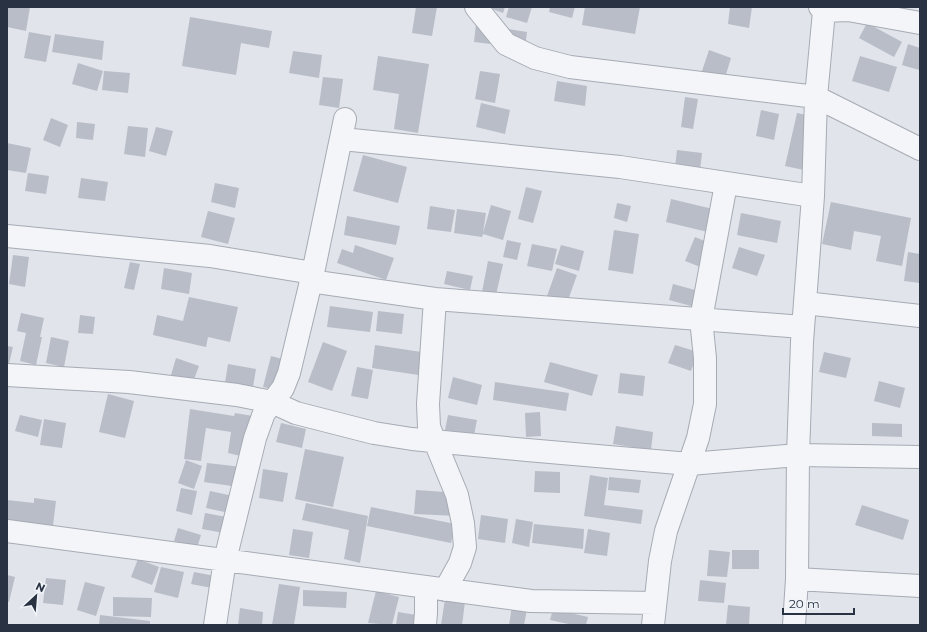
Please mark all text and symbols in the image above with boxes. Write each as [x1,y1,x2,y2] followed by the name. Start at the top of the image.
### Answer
[16,576,56,616] north arrow
[33,579,47,595] text: N
[783,590,854,616] scale bar
[789,596,820,611] text: 20 m

